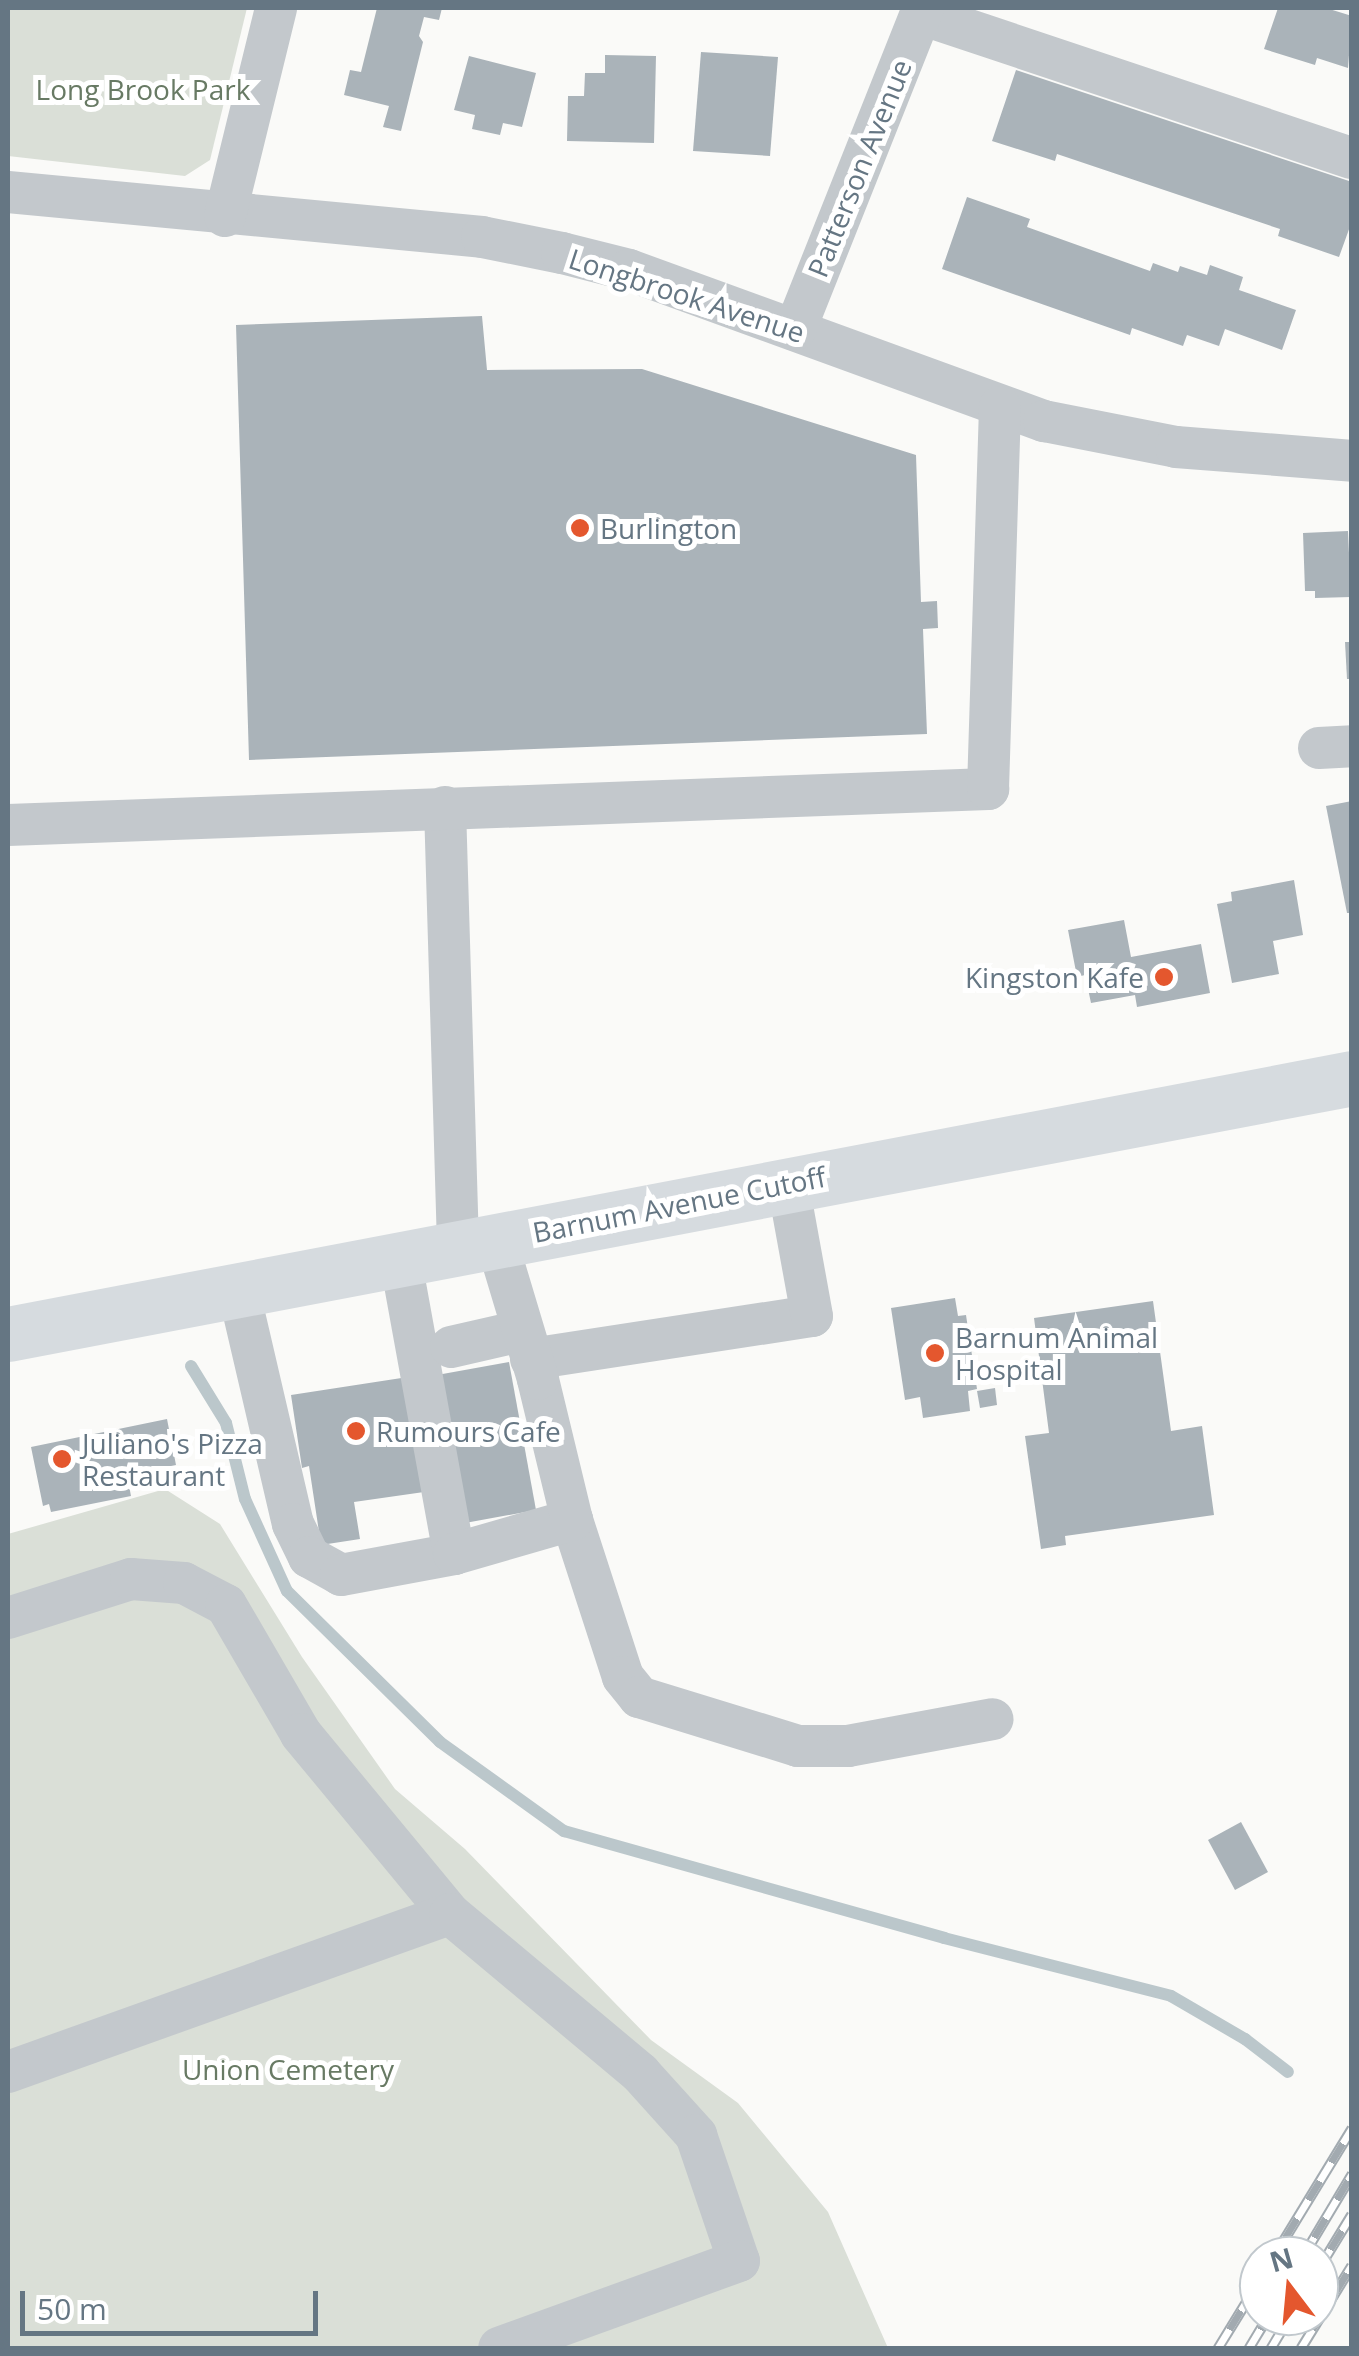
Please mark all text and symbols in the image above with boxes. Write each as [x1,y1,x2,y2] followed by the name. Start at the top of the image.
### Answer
[800,54,918,282] street label: Patterson Avenue
[36,72,250,106] park label: Long Brook Park
[565,241,809,349] street label: Longbrook Avenue
[600,511,737,545] place label: Burlington
[569,517,591,539] marker: Burlington
[965,960,1144,994] place label: Kingston Kafe
[1153,966,1175,988] marker: Kingston Kafe
[530,1159,828,1249] street label: Barnum Avenue Cutoff
[955,1320,1158,1386] place label: Barnum Animal Hospital
[924,1342,946,1364] marker: Barnum Animal Hospital
[376,1414,561,1448] place label: Rumours Cafe
[345,1420,367,1442] marker: Rumours Cafe
[82,1426,263,1492] place label: Juliano's Pizza Restaurant
[51,1448,73,1470] marker: Juliano's Pizza Restaurant
[182,2052,394,2086] park label: Union Cemetery
[1239,2236,1339,2336] north arrow
[1265,2238,1297,2280] text: N
[25,2271,322,2333] scale bar
[37,2288,107,2329] text: 50 m

